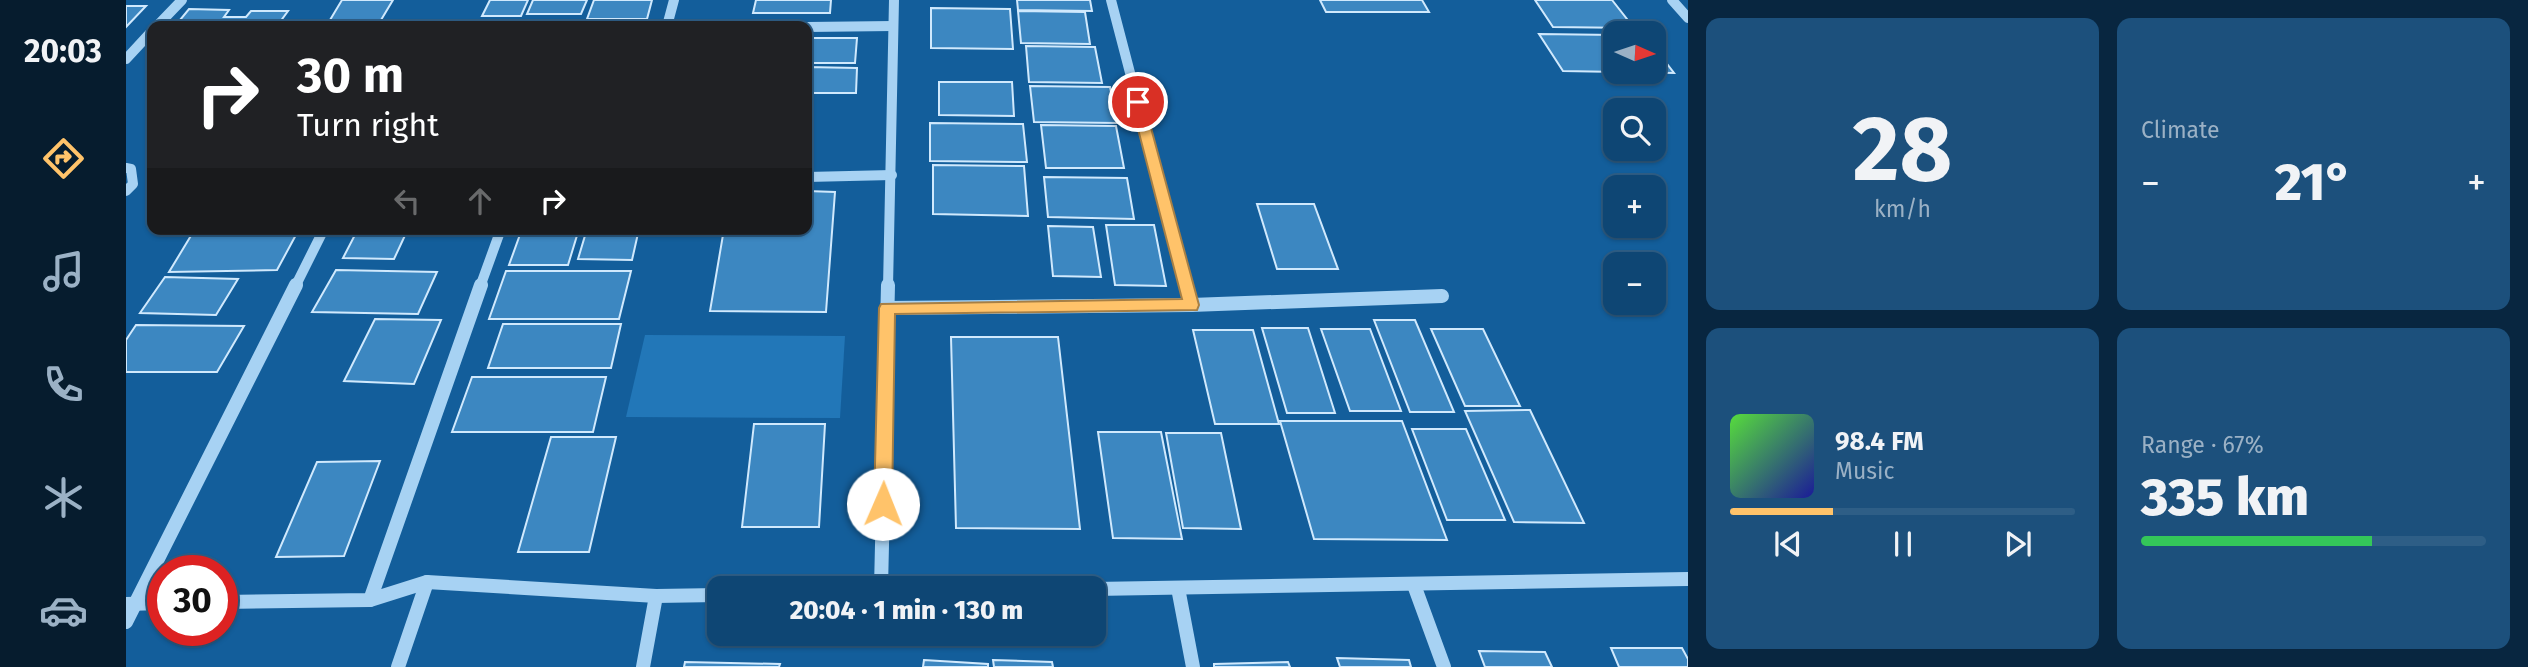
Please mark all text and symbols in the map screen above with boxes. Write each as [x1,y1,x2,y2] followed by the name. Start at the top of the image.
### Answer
[1603,21,1666,84] north arrow
[1603,21,1666,315] map controls
[24,32,102,70] text: 20:03
[297,46,404,105] text: 30 m
[182,49,273,140] icon: right
[1108,72,1168,132] pin
[1119,83,1157,121] icon: arrive
[1853,95,1952,204] text: 28
[1603,98,1666,161] button: search
[297,106,439,144] text: Turn right
[2141,116,2220,144] text: Climate
[39,134,88,183] icon: directions
[2275,151,2352,214] text: 21°
[2141,160,2160,206] text: −
[2467,160,2486,206] text: +
[1603,175,1666,238] button: +
[388,182,426,220] icon: left
[461,182,499,220] icon: ahead
[534,182,572,220] icon: right
[1874,195,1931,223] text: km/h
[39,247,88,296] icon: music
[1603,252,1666,315] button: −
[39,360,88,409] icon: phone
[1835,426,1924,457] text: 98.4 FM
[2141,431,2264,459] text: Range · 67%
[1835,457,1895,485] text: Music
[2141,466,2309,529] text: 335 km
[846,467,920,541] position arrow
[39,473,88,522] icon: climate
[1769,525,1807,563] icon: previous
[1884,525,1922,563] icon: pause
[1999,525,2037,563] icon: next
[147,555,238,646] speed limit sign: 30
[39,586,88,635] icon: car
[790,595,1023,626] text: 20:04 · 1 min · 130 m

